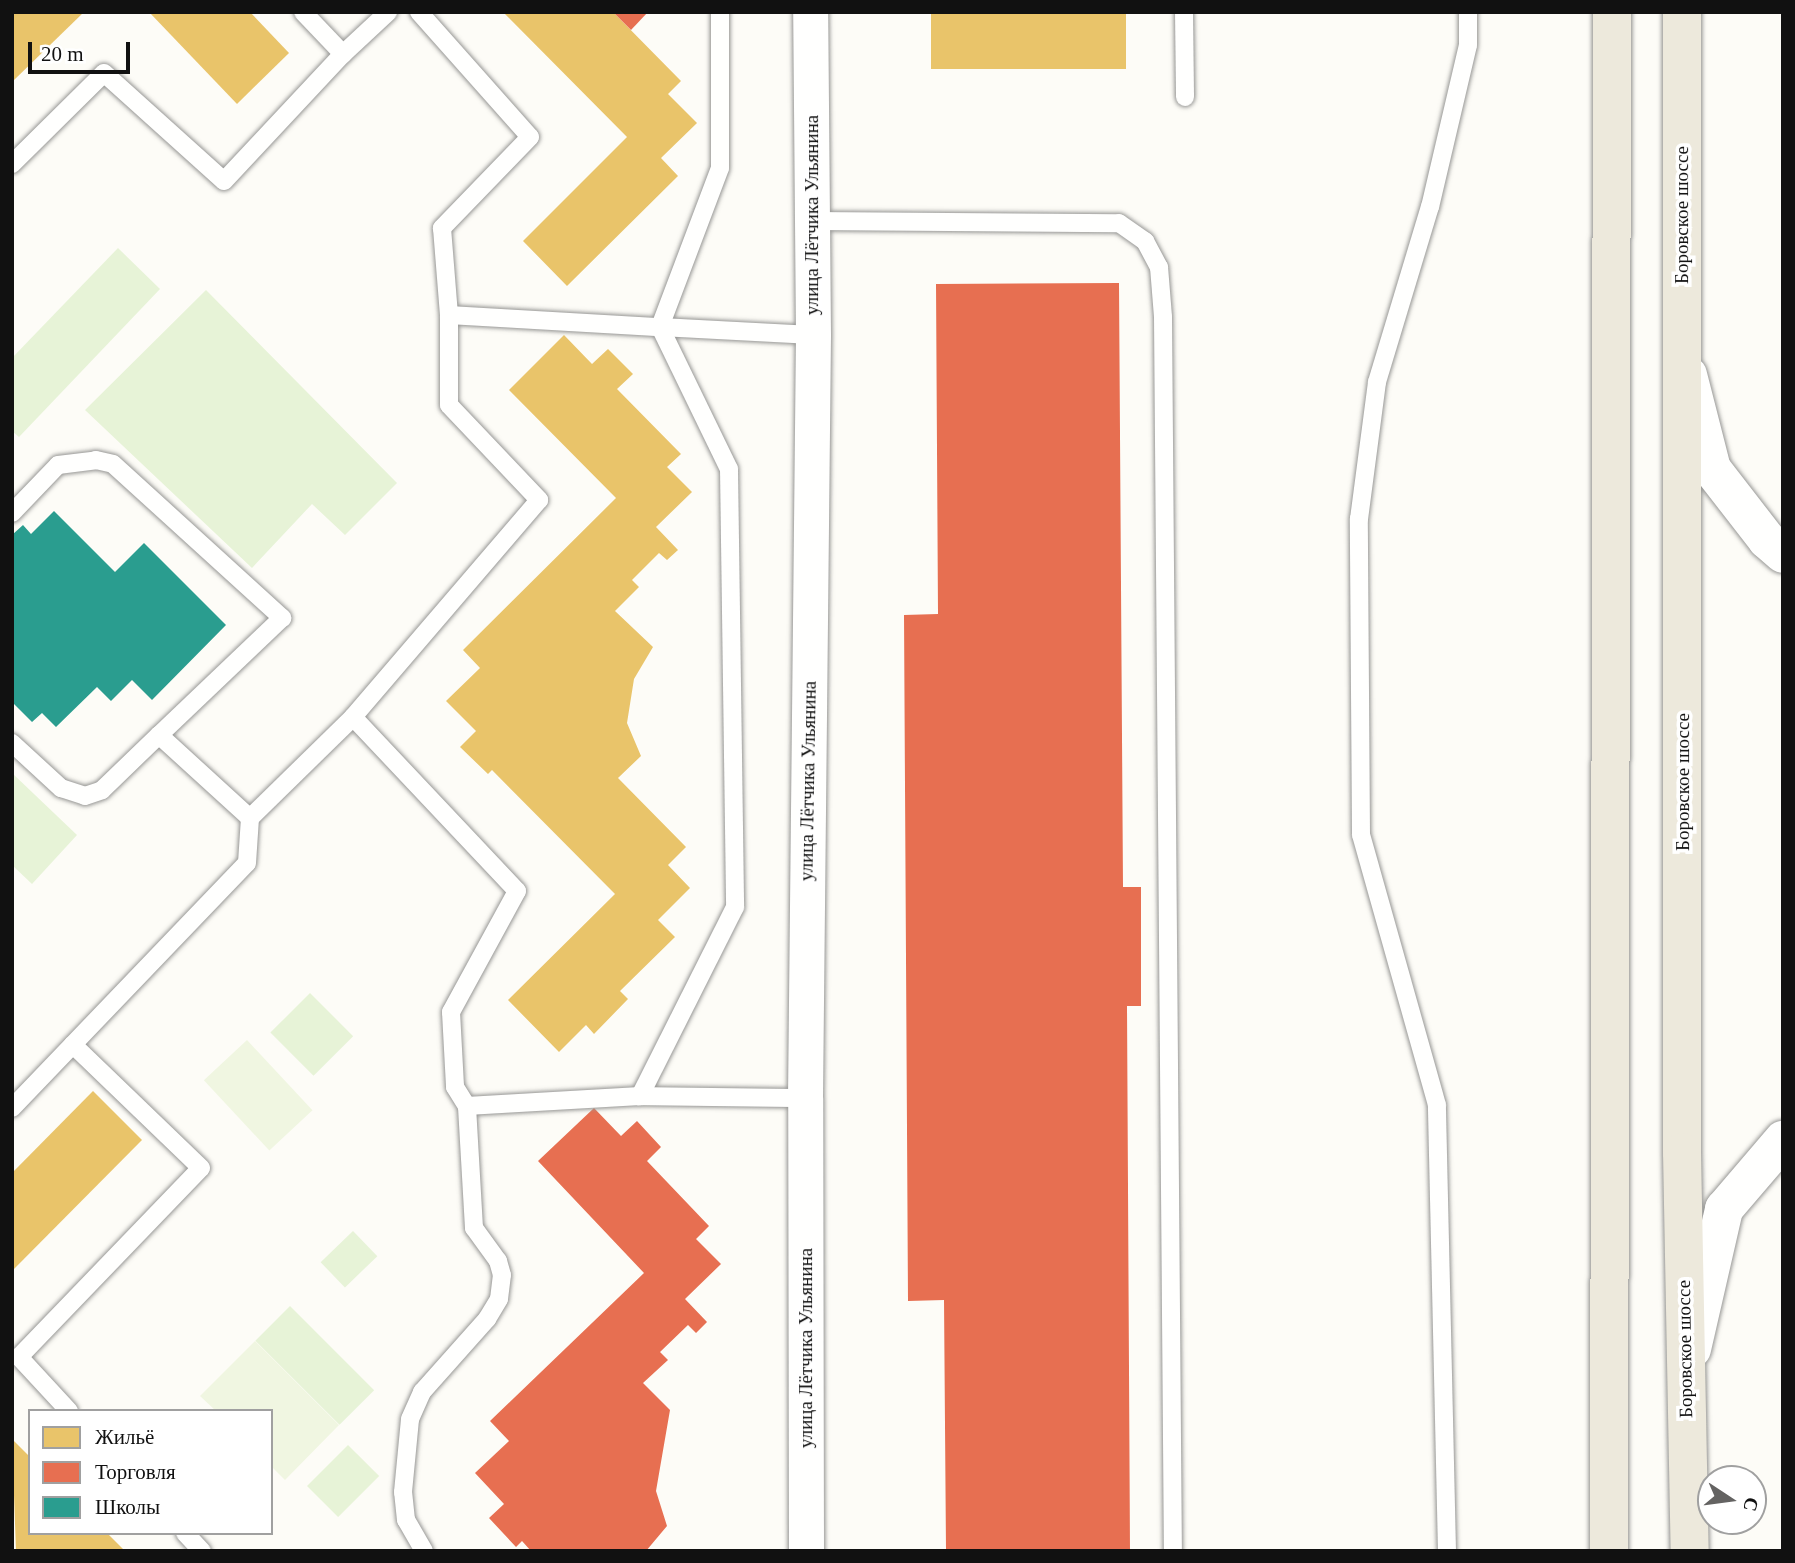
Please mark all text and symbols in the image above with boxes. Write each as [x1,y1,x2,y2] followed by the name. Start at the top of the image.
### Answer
[32,28,133,72] scale bar
[41,42,84,66] text: 20 m
[801,115,823,315] street label: улица Лётчика Ульянина
[1671,146,1693,284] street label: Боровское шоссе
[795,681,821,881] street label: улица Лётчика Ульянина
[1672,713,1694,851] street label: Боровское шоссе
[795,1248,817,1448] street label: улица Лётчика Ульянина
[1672,1280,1698,1418] street label: Боровское шоссе
[28,1409,273,1535] legend
[95,1425,154,1449] text: Жильё
[95,1460,176,1484] text: Торговля
[1697,1465,1767,1535] north arrow
[95,1495,160,1519] text: Школы
[1739,1495,1763,1513] text: С

